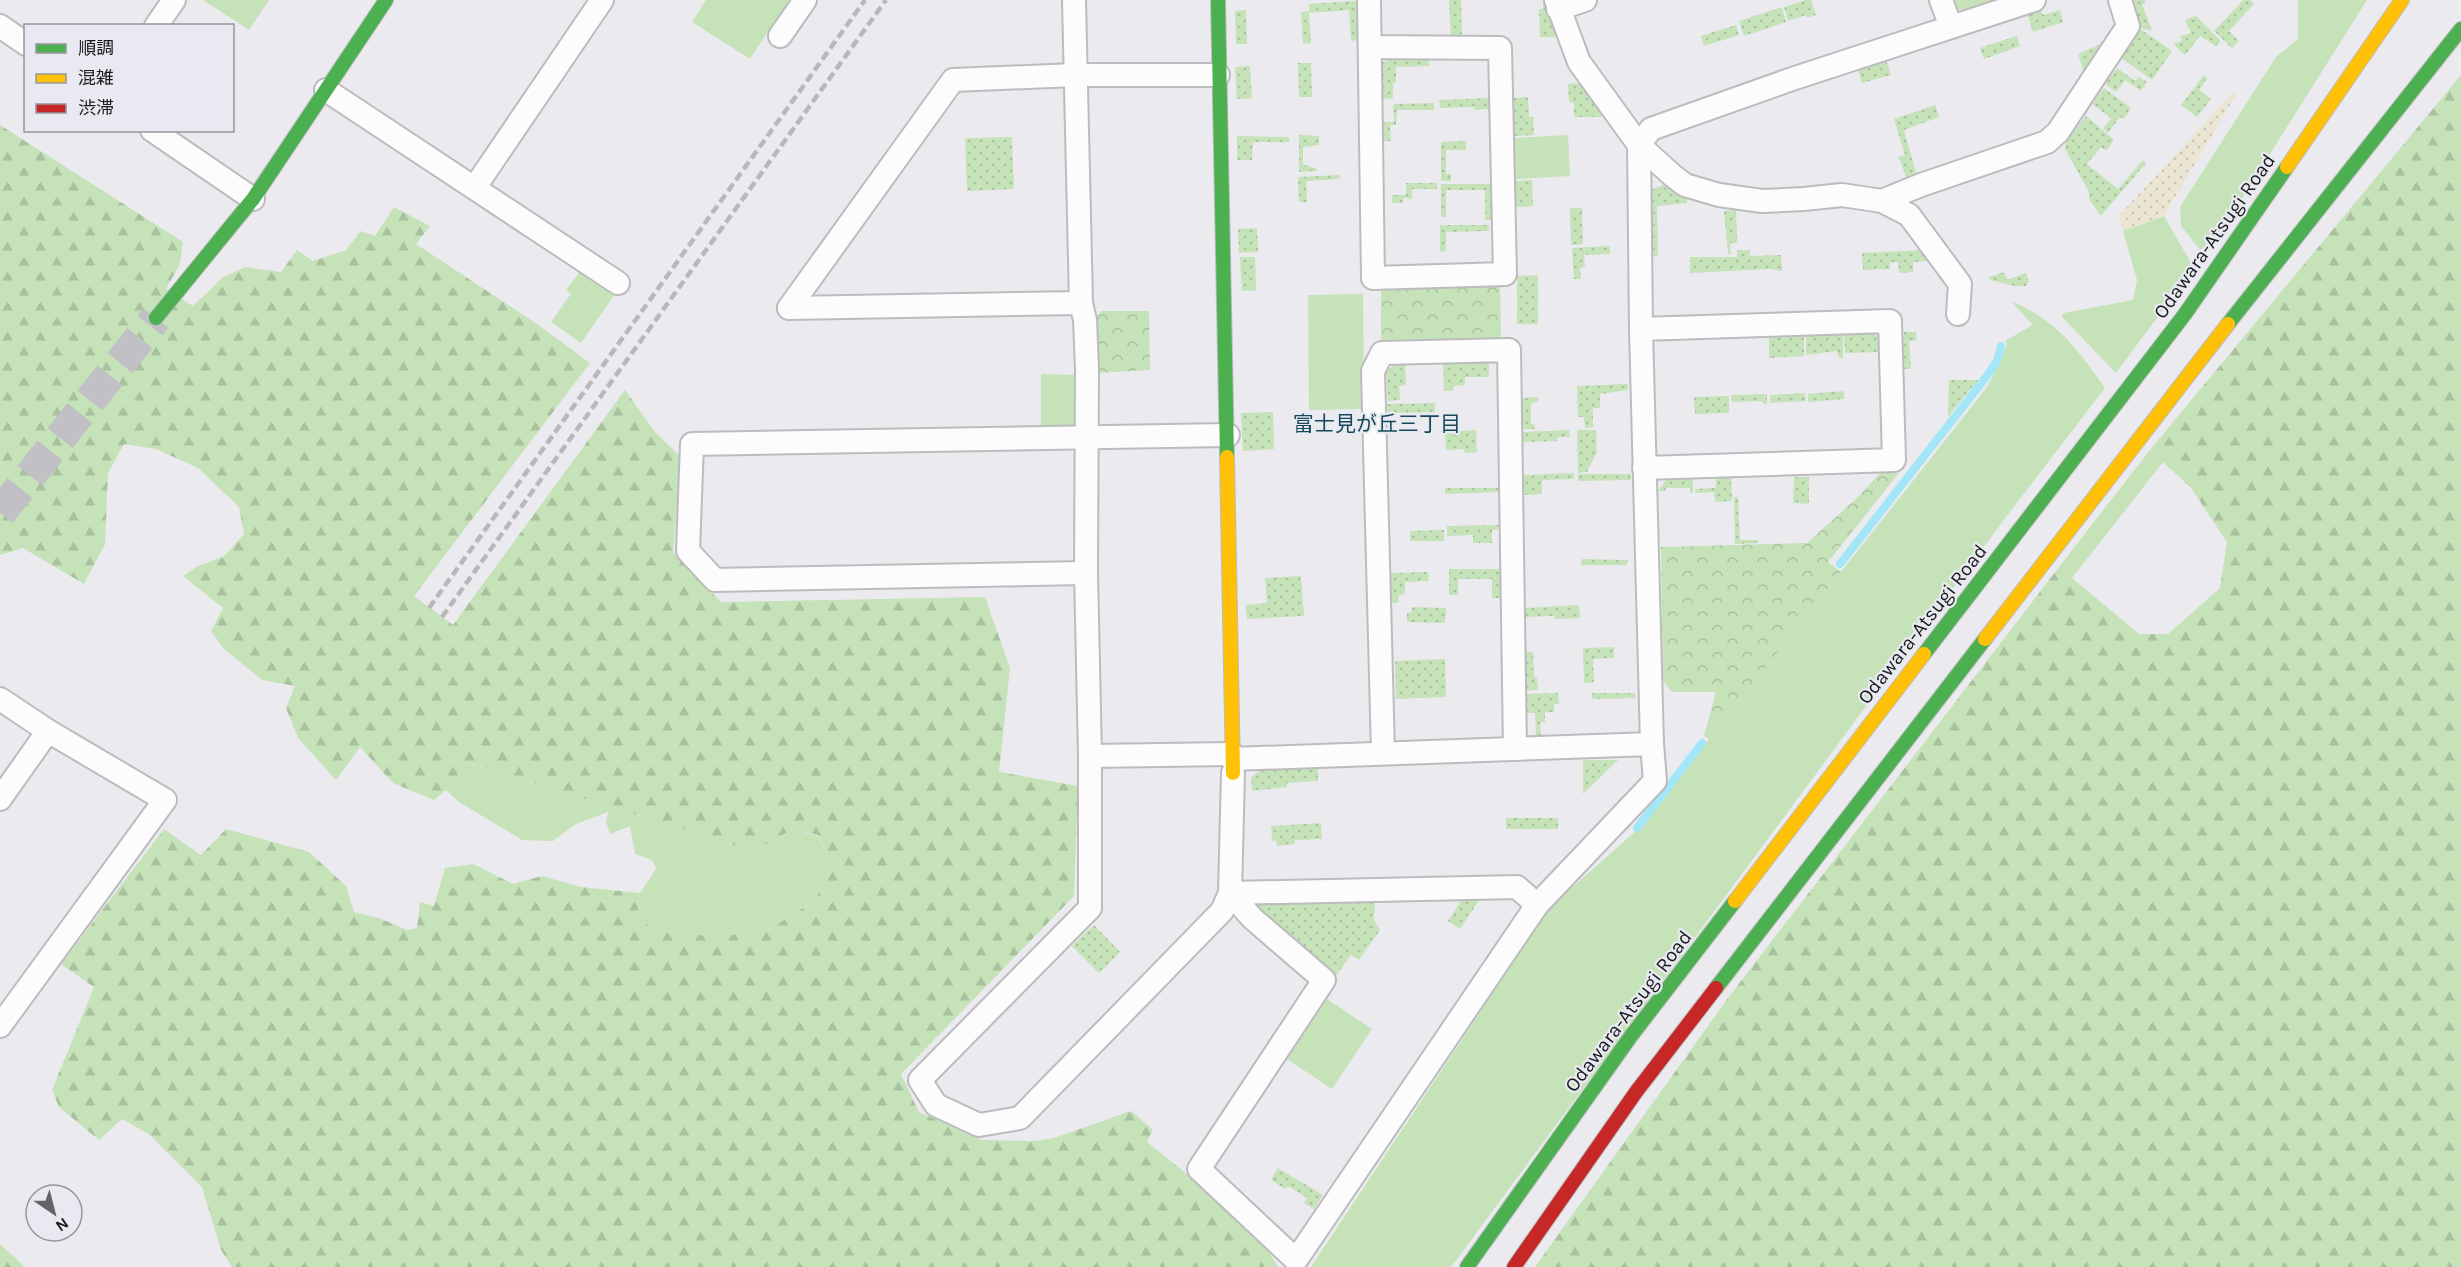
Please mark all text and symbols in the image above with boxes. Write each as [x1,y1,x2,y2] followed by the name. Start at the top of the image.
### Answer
[24,24,234,132] legend
[78,37,114,59] text: 順調
[78,67,114,89] text: 混雑
[78,97,114,119] text: 渋滞
[2149,149,2280,323] street label: Odawara-Atsugi Road
[1293,412,1461,436] district label: 富士見が丘三丁目
[1853,540,1992,709] street label: Odawara-Atsugi Road
[1560,926,1697,1097] street label: Odawara-Atsugi Road
[24,1183,84,1243] north arrow
[52,1214,72,1236] text: N

